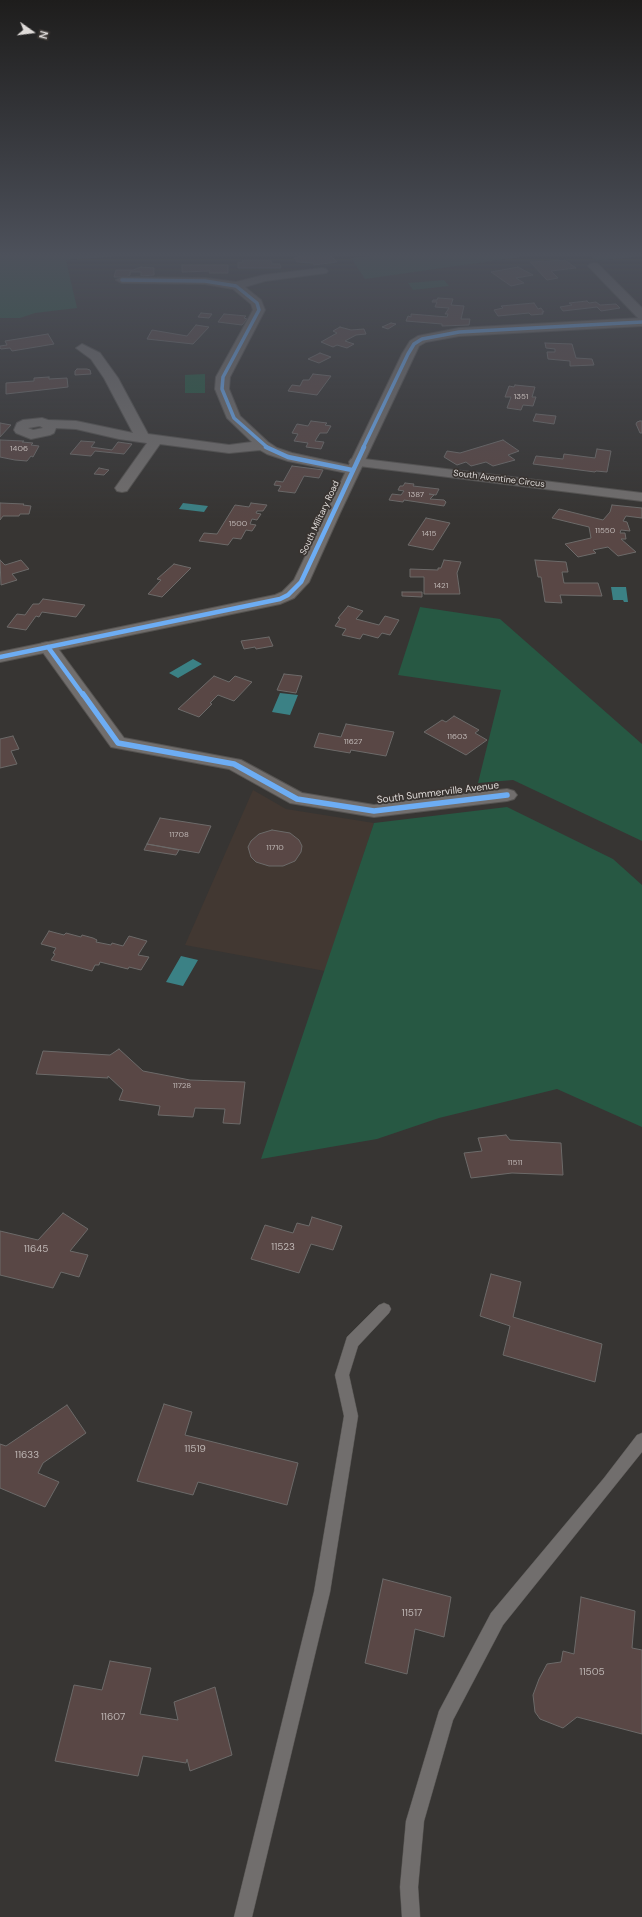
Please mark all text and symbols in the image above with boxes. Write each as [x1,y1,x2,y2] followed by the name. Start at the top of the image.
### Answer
[12,12,52,52] north arrow
[36,29,51,40] text: N
[514,392,528,402] house number: 1351
[10,444,28,454] house number: 1406
[453,468,545,490] street label: South Aventine Circus
[298,479,342,557] street label: South Military Road
[408,490,424,500] house number: 1387
[229,519,247,529] house number: 1500
[595,526,615,536] house number: 11550
[422,529,436,539] house number: 1415
[434,581,448,591] house number: 1421
[447,732,467,742] house number: 11603
[344,737,362,747] house number: 11627
[376,780,500,806] street label: South Summerville Avenue
[169,830,189,840] house number: 11708
[266,843,284,853] house number: 11710
[173,1081,191,1091] house number: 11728
[508,1158,522,1168] house number: 11511
[271,1241,295,1253] house number: 11523
[24,1243,48,1255] house number: 11645
[184,1443,206,1455] house number: 11519
[15,1449,39,1461] house number: 11633
[402,1607,422,1619] house number: 11517
[579,1666,605,1678] house number: 11505
[101,1711,125,1723] house number: 11607

